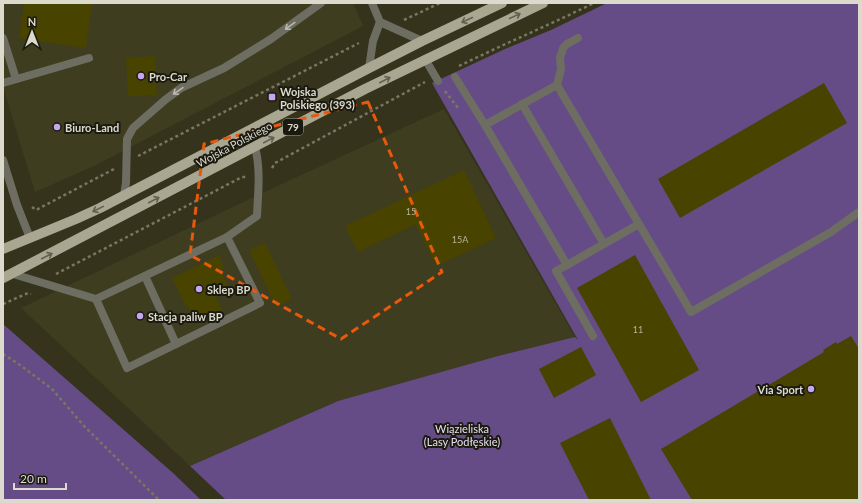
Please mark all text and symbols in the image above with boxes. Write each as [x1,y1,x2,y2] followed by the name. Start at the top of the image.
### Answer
[12,12,52,52] north arrow
[509,12,521,19] one-way arrow
[28,15,36,28] text: N
[461,17,473,24] one-way arrow
[285,22,296,30] one-way arrow
[149,70,188,83] place label: Pro-Car
[136,71,146,81] marker: Pro-Car
[378,75,390,83] one-way arrow
[280,85,355,111] place label: Wojska Polskiego (393)
[172,87,183,95] one-way arrow
[267,92,277,102] marker: Wojska Polskiego (393)
[194,119,274,169] street label: Wojska Polskiego
[283,119,303,135] road number: 79
[65,121,119,134] place label: Biuro-Land
[52,122,62,132] marker: Biuro-Land
[263,135,275,143] one-way arrow
[148,196,160,203] one-way arrow
[92,206,104,213] one-way arrow
[406,206,416,217] house number: 15
[452,234,469,245] house number: 15A
[41,251,53,259] one-way arrow
[207,283,251,296] place label: Sklep BP
[194,284,204,294] marker: Sklep BP
[148,310,223,323] place label: Stacja paliw BP
[135,311,145,321] marker: Stacja paliw BP
[633,324,643,335] house number: 11
[757,383,804,396] place label: Via Sport
[806,384,816,394] marker: Via Sport
[424,422,500,448] park label: Wiązieliska (Lasy Podłęskie)
[14,465,66,491] scale bar
[20,471,47,486] text: 20 m

